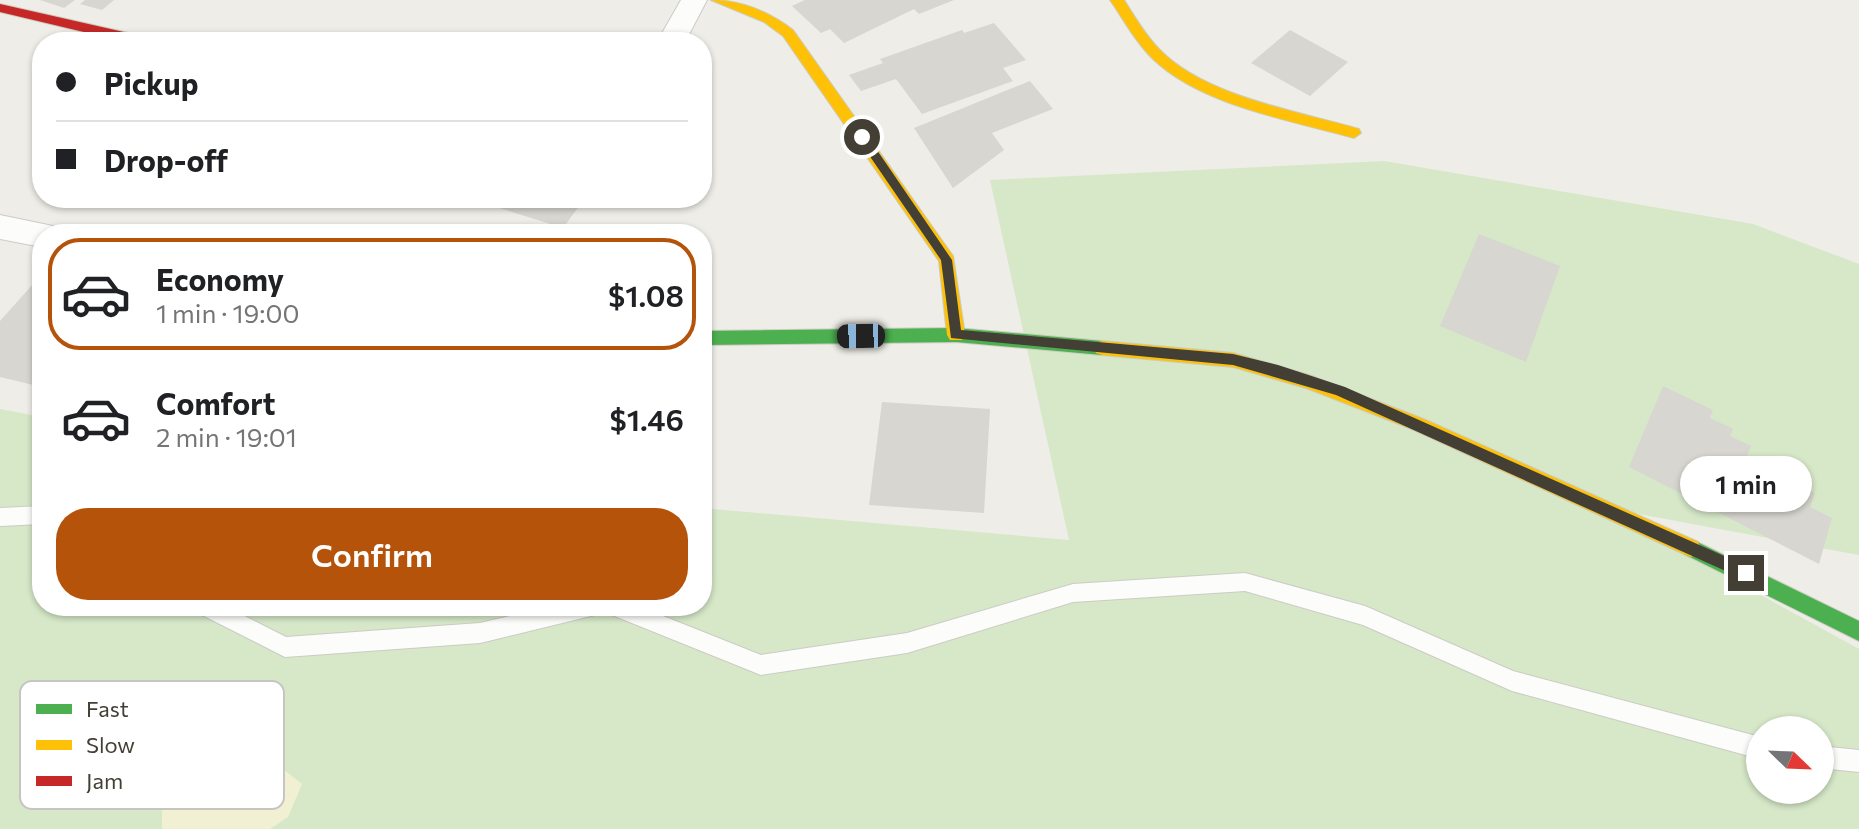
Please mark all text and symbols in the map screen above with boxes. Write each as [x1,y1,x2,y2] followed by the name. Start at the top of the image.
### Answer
[104,64,198,101] text: Pickup
[844,119,880,155] route start
[104,141,228,178] text: Drop-off
[60,258,132,330] icon: car
[156,260,284,297] text: Economy
[608,276,684,313] text: $1.08
[156,297,299,328] text: 1 min · 19:00
[837,324,885,348] car
[60,382,132,454] icon: car
[156,384,275,421] text: Comfort
[610,400,684,437] text: $1.46
[156,421,297,452] text: 2 min · 19:01
[1680,457,1812,513] callout: 1 min
[1715,468,1777,499] text: 1 min
[56,508,688,600] button: Confirm
[1728,555,1764,591] route end
[20,681,284,809] legend
[86,695,129,722] text: Fast
[1746,716,1834,804] north arrow
[1746,716,1834,804] map controls
[86,731,135,758] text: Slow
[86,767,123,794] text: Jam

